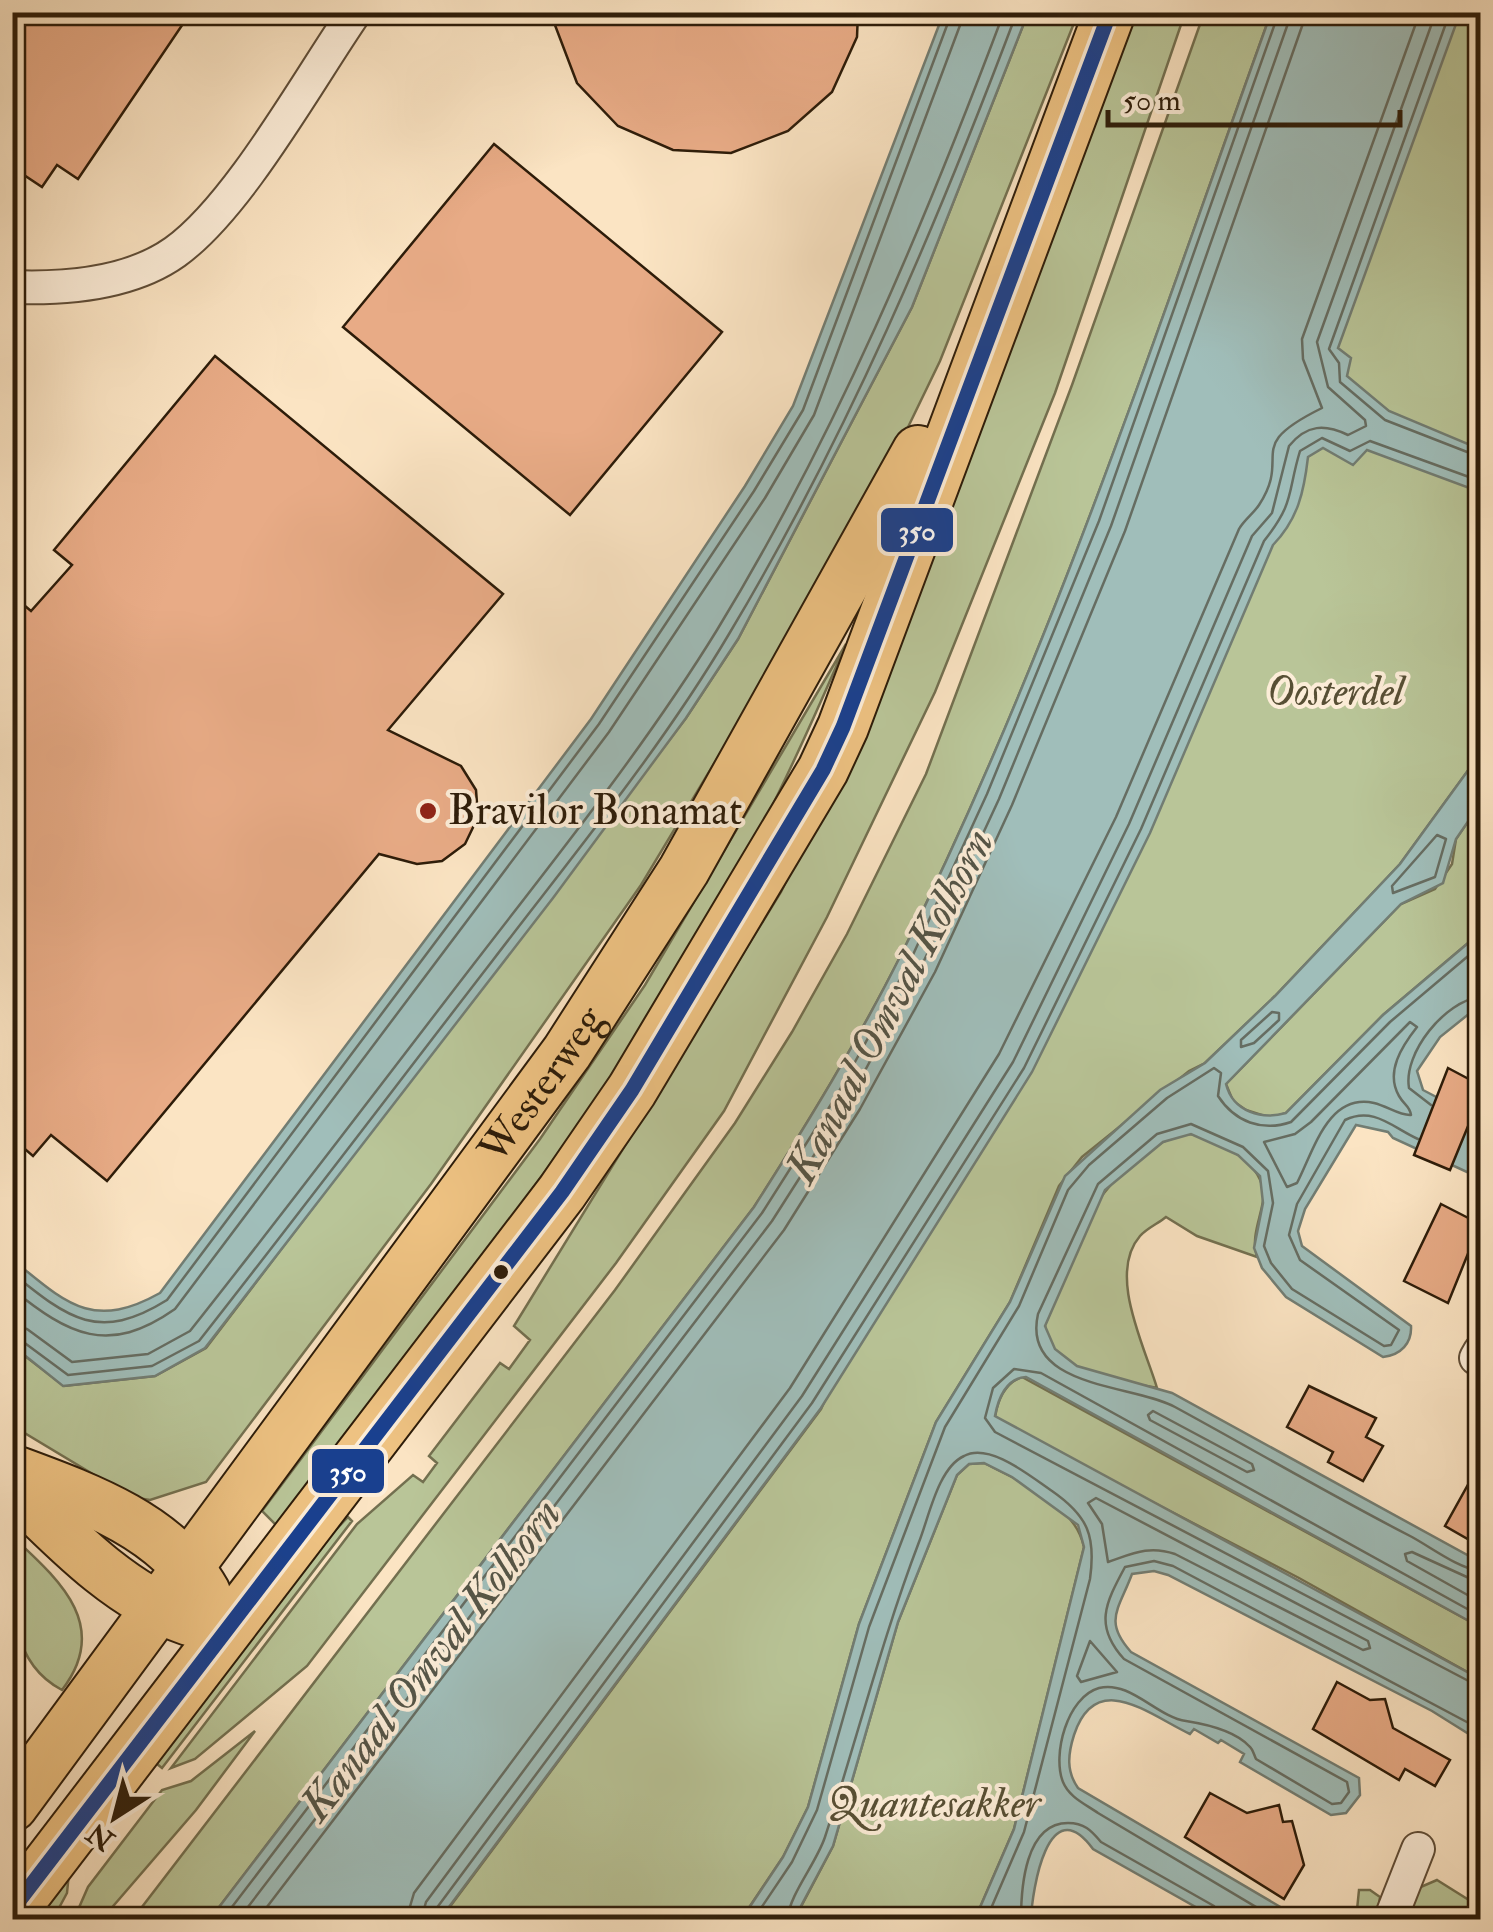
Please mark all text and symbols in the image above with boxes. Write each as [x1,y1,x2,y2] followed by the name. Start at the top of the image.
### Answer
[1108,65,1400,127] scale bar
[1123,82,1181,119] text: 50 m
[879,506,955,554] line badge: 350
[898,514,936,549] text: 350
[1266,666,1407,718] park label: Oosterdel
[448,785,742,837] place label: Bravilor Bonamat
[417,800,439,822] marker: Bravilor Bonamat
[772,819,1007,1194] water label: Kanaal Omval Kolhorn
[467,995,616,1175] street label: Westerweg
[491,1262,511,1282] unlabelled marker
[310,1447,386,1495] line badge: 350
[329,1455,367,1490] text: 350
[287,1488,574,1834] water label: Kanaal Omval Kolhorn
[65,1767,165,1867] north arrow
[828,1778,1043,1831] park label: Quantesakker
[80,1814,122,1858] text: N

